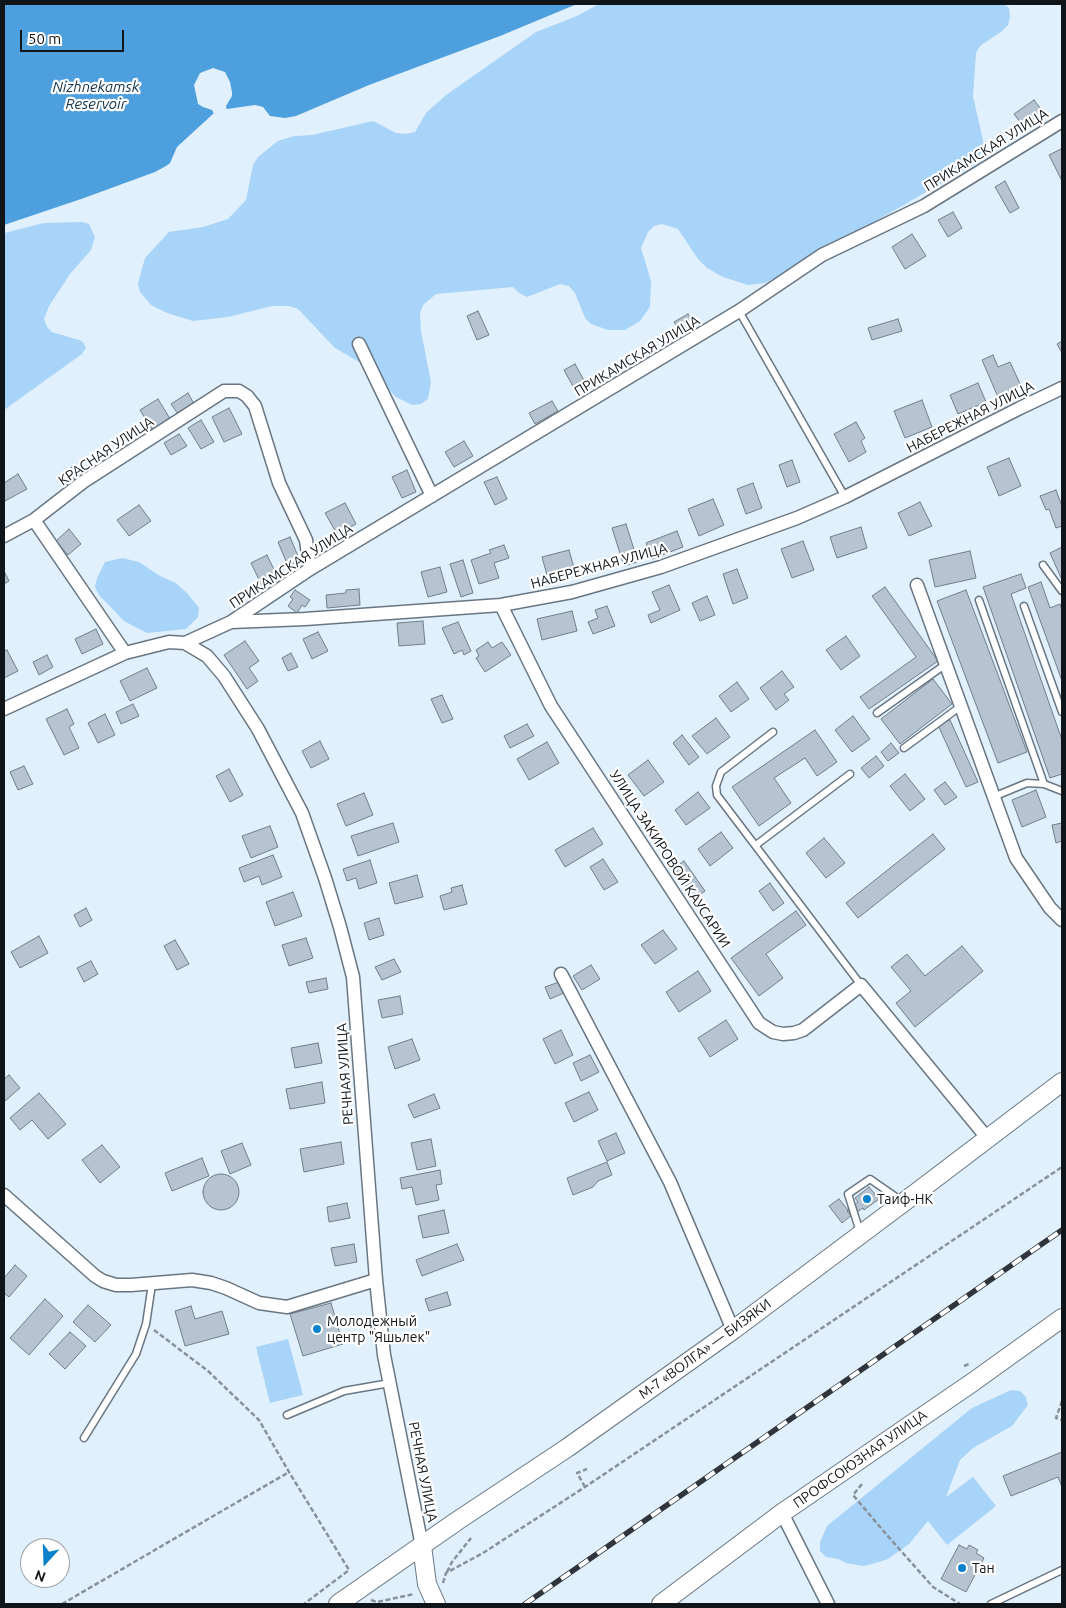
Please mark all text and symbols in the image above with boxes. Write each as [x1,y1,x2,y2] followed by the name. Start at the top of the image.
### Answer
[22,20,126,52] scale bar
[28,30,61,47] text: 50 m
[52,78,140,113] water label: Nizhnekamsk Reservoir
[921,105,1051,195] street label: ПРИКАМСКАЯ УЛИЦА
[571,312,703,400] street label: ПРИКАМСКАЯ УЛИЦА
[903,378,1037,456] street label: НАБЕРЕЖНАЯ УЛИЦА
[55,413,157,489] street label: КРАСНАЯ УЛИЦА
[226,520,356,612] street label: ПРИКАМСКАЯ УЛИЦА
[529,540,669,592] street label: НАБЕРЕЖНАЯ УЛИЦА
[606,767,734,951] street label: УЛИЦА ЗАКИРОВОЙ КАУСАРИИ
[333,1023,357,1125] street label: РЕЧНАЯ УЛИЦА
[877,1191,933,1207] place label: Таиф-НК
[861,1193,873,1205] marker: Таиф-НК
[636,1295,774,1403] street label: М-7 «ВОЛГА» — БИЗЯКИ
[327,1313,430,1345] place label: Молодежный центр "Яшьлек"
[311,1323,323,1335] marker: Молодежный центр "Яшьлек"
[790,1406,930,1512] street label: ПРОФСОЮЗНАЯ УЛИЦА
[405,1420,441,1524] street label: РЕЧНАЯ УЛИЦА
[20,1538,70,1588] north arrow
[972,1560,995,1576] place label: Тан
[956,1562,968,1574] marker: Тан
[33,1567,48,1585] text: N

